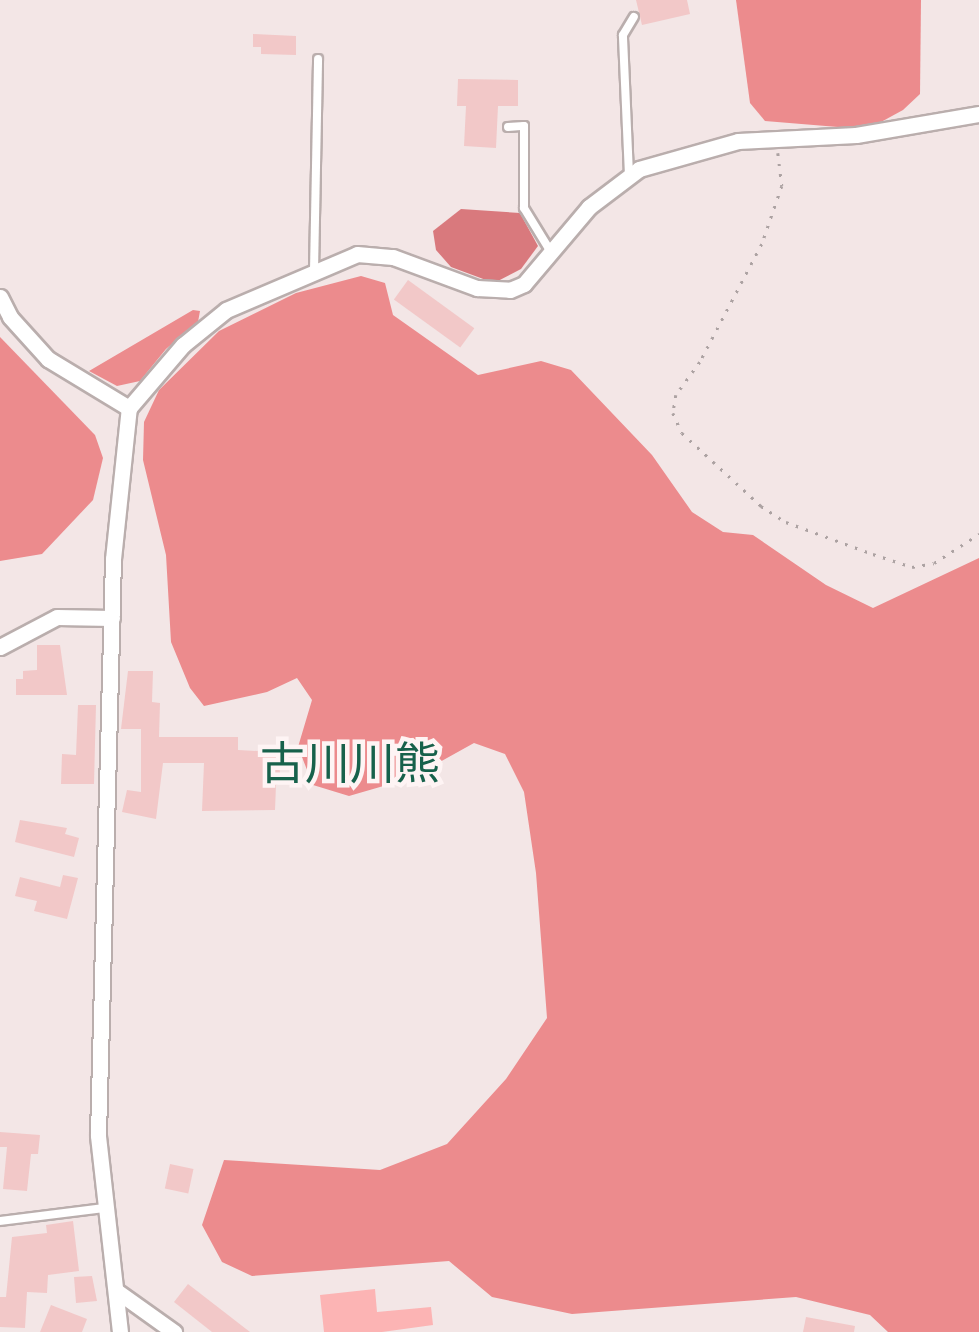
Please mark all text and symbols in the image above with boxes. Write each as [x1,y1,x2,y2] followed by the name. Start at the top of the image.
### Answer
[260,737,440,791] district label: 古川川熊

